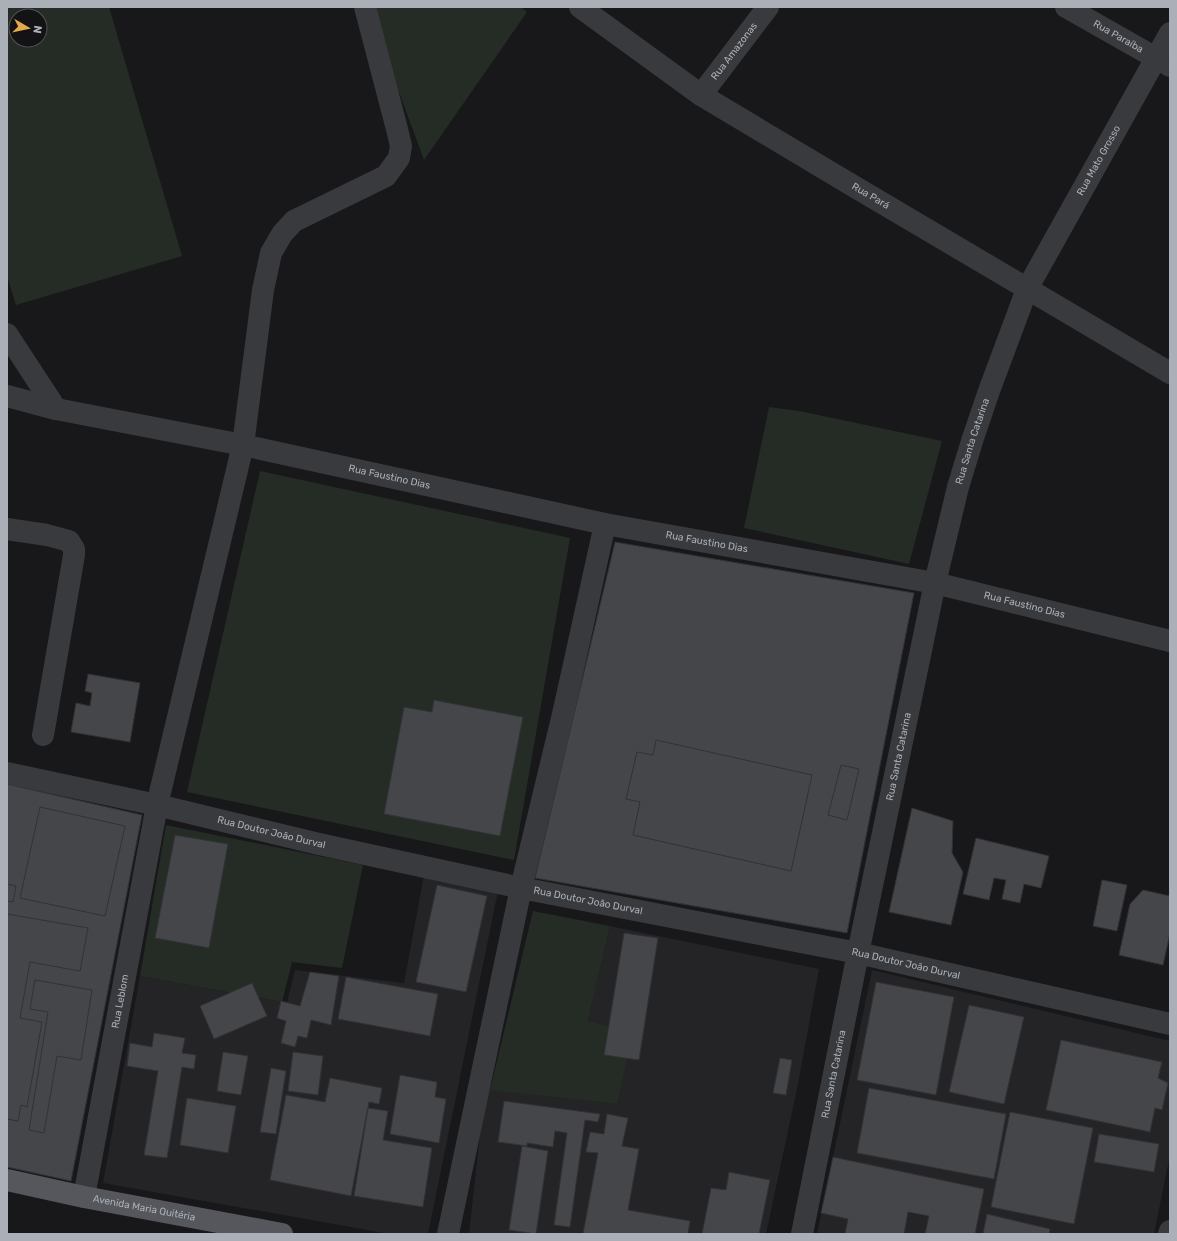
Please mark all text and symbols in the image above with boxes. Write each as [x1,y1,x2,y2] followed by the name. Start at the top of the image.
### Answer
[8,8,48,48] north arrow
[1091,18,1145,56] street label: Rua Paraíba
[709,20,760,82] street label: Rua Amazonas
[30,25,44,34] text: N
[1074,123,1123,198] street label: Rua Mato Grosso
[849,180,891,212] street label: Rua Pará
[953,397,992,486] street label: Rua Santa Catarina
[347,462,431,492] street label: Rua Faustino Dias
[665,529,749,555] street label: Rua Faustino Dias
[983,589,1066,621] street label: Rua Faustino Dias
[884,712,914,802] street label: Rua Santa Catarina
[216,814,327,851] street label: Rua Doutor João Durval
[532,885,644,917] street label: Rua Doutor João Durval
[851,946,961,982] street label: Rua Doutor João Durval
[110,973,131,1029] street label: Rua Leblom
[819,1029,849,1119] street label: Rua Santa Catarina
[92,1193,196,1224] street label: Avenida Maria Quitéria

